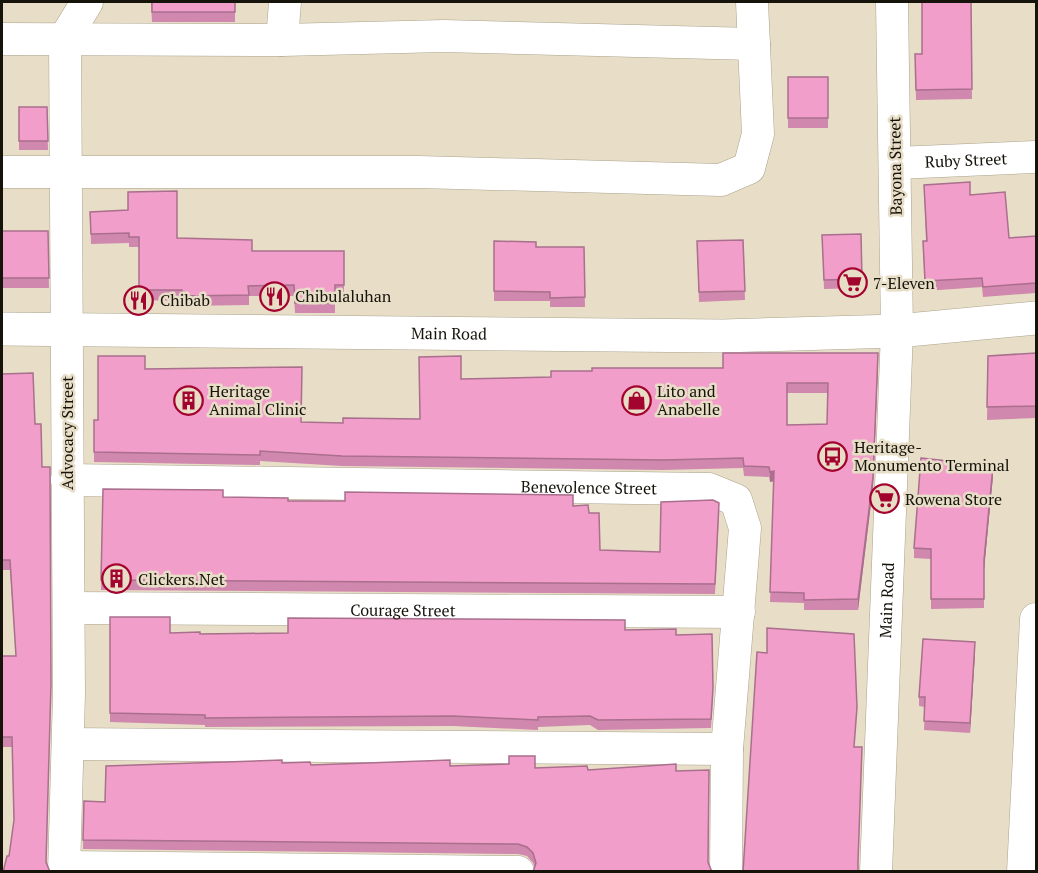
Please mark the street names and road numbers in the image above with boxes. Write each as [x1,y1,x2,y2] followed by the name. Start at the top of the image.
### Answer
[883,116,907,216] street label: Bayona Street
[924,147,1008,173] street label: Ruby Street
[411,322,487,345] street label: Main Road
[56,376,78,490] street label: Advocacy Street
[521,475,657,499] street label: Benevolence Street
[874,562,899,639] street label: Main Road
[350,599,456,621] street label: Courage Street

